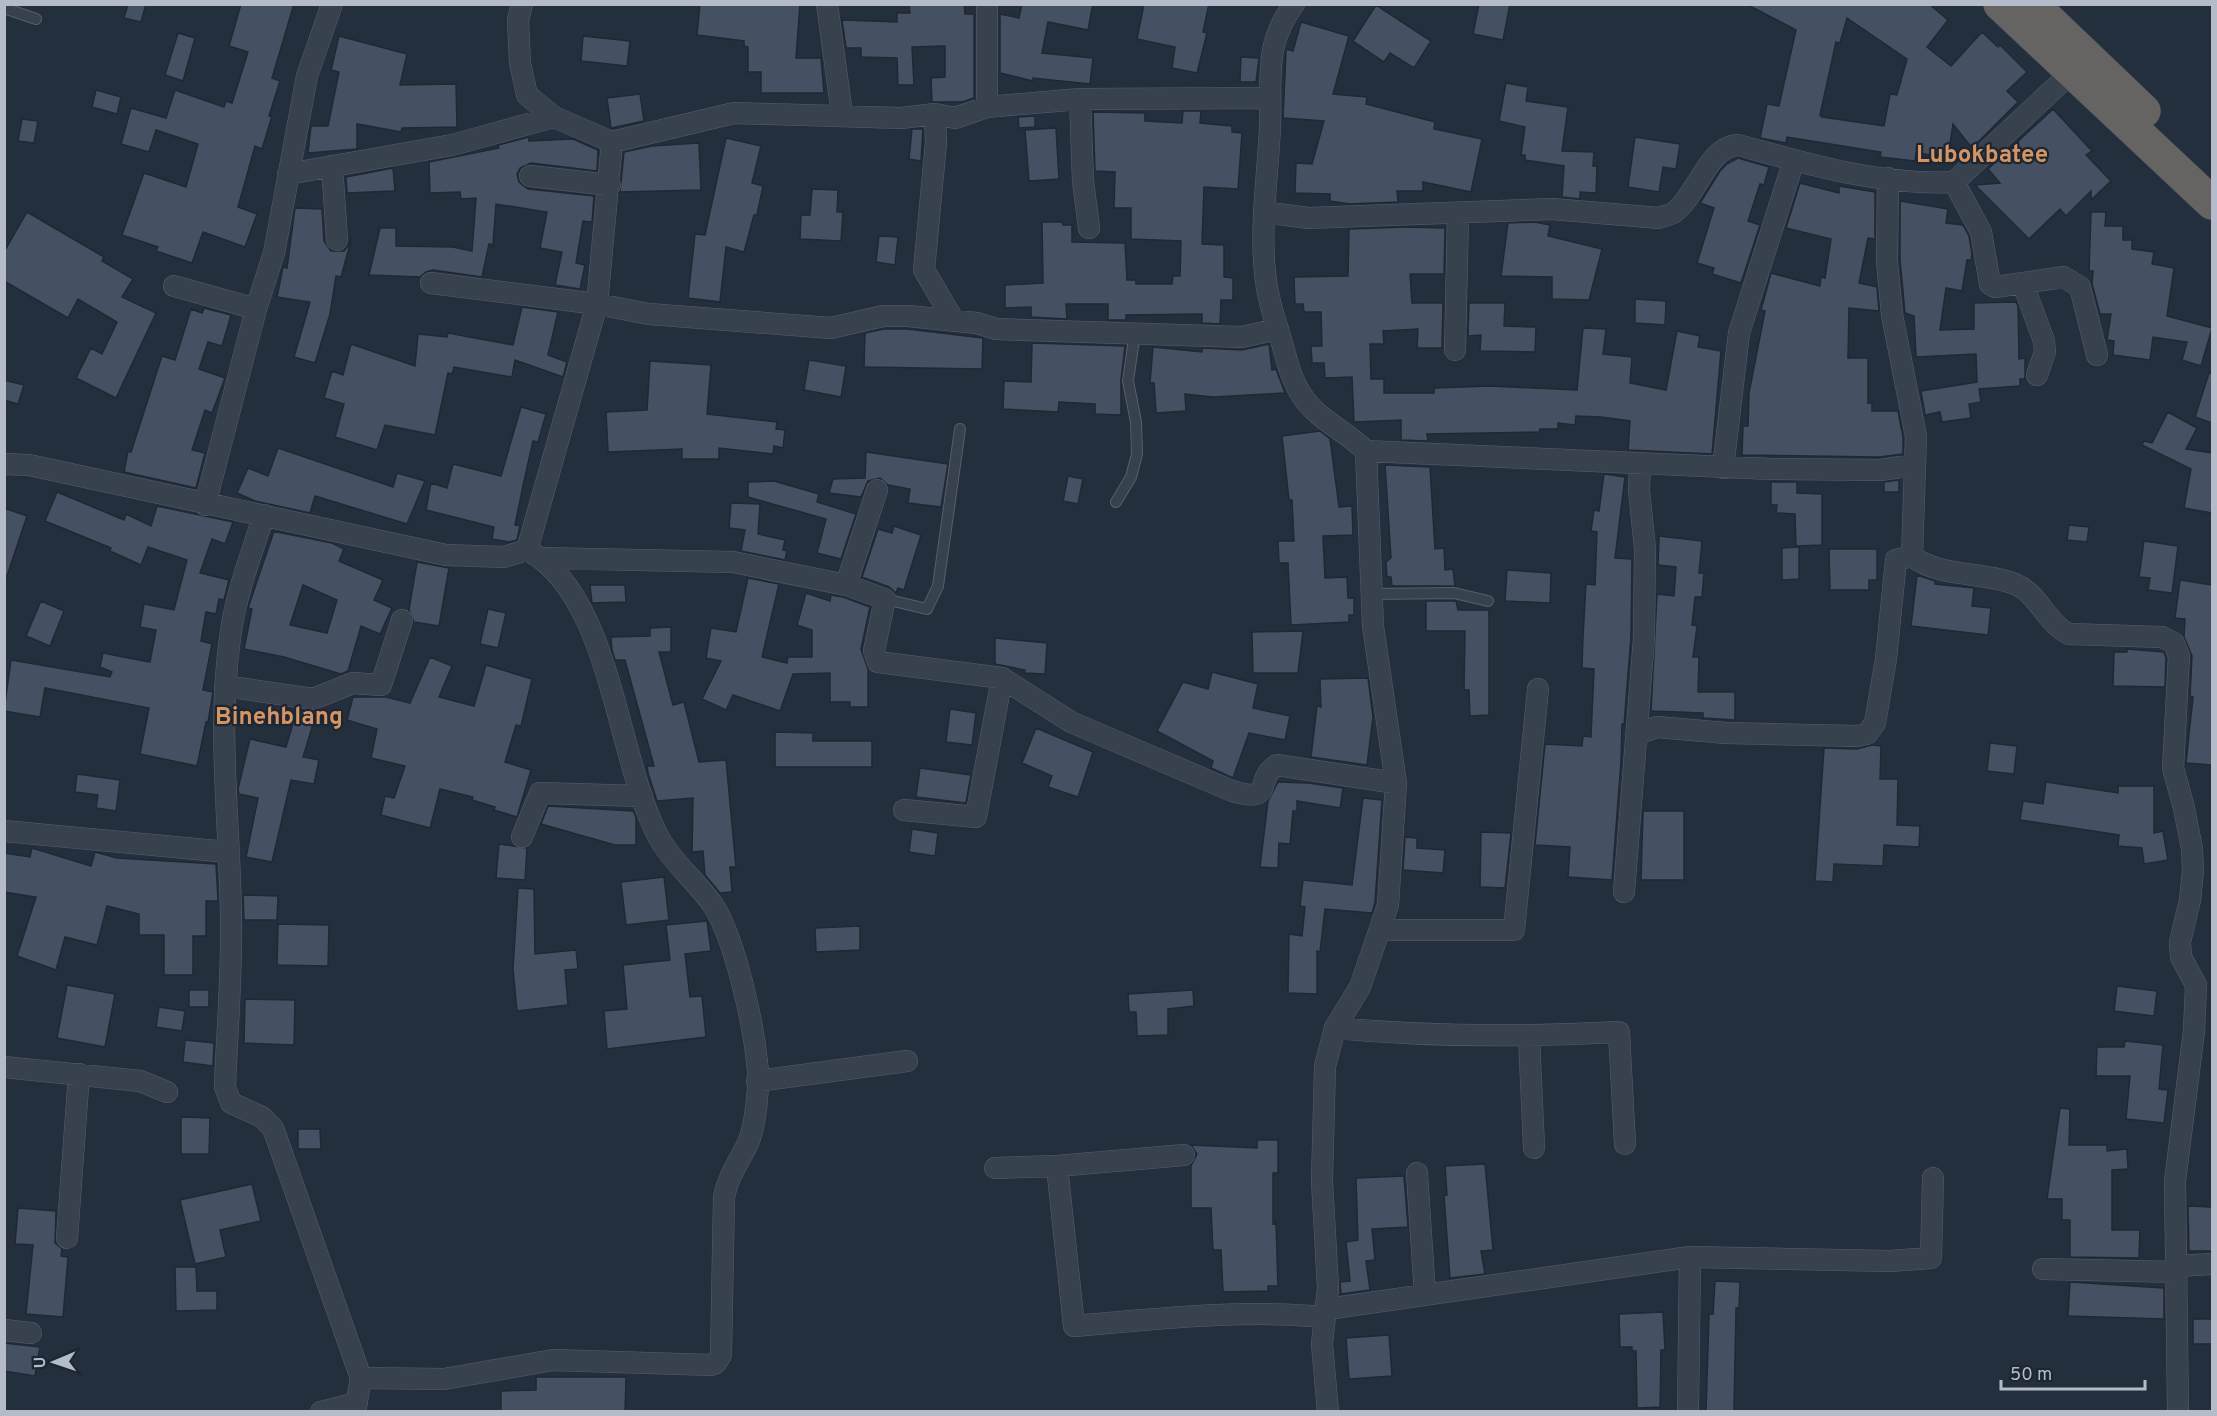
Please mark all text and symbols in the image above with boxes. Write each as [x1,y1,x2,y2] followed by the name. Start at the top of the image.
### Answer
[1916,141,2048,171] district label: Lubokbatee
[215,703,343,733] district label: Binehblang
[24,1332,84,1392] north arrow
[2001,1353,2145,1391] scale bar
[31,1356,51,1369] text: U
[2010,1364,2052,1387] text: 50 m

